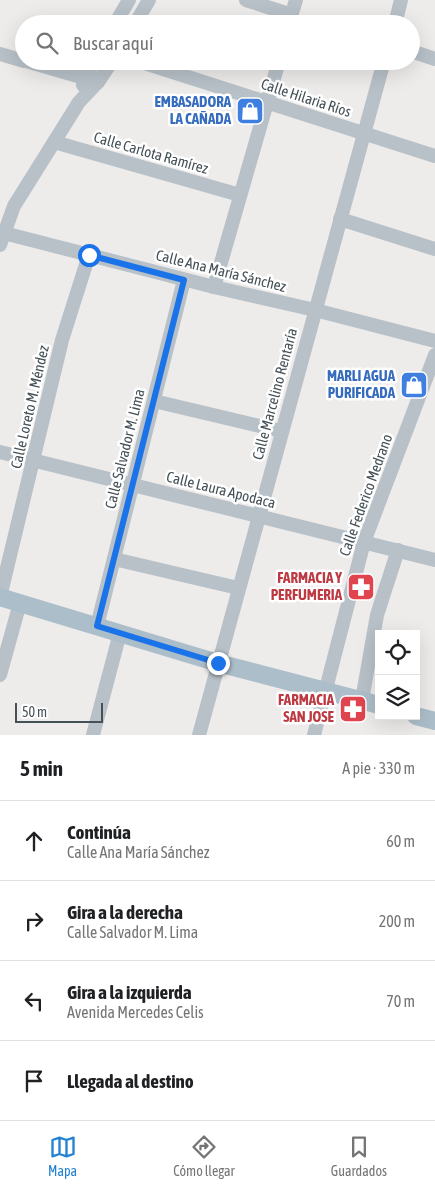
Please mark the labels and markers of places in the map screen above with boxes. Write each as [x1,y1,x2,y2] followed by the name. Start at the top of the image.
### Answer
[154,93,232,127] place label: EMBASADORA LA CAÑADA
[235,96,265,126] shop icon: EMBASADORA LA CAÑADA
[327,367,396,401] place label: MARLI AGUA PURIFICADA
[399,370,429,400] shop icon: MARLI AGUA PURIFICADA
[271,569,343,603] place label: FARMACIA Y PERFUMERIA
[346,572,376,602] pharmacy icon: FARMACIA Y PERFUMERIA
[278,691,335,725] place label: FARMACIA SAN JOSE
[338,694,368,724] pharmacy icon: FARMACIA SAN JOSE

